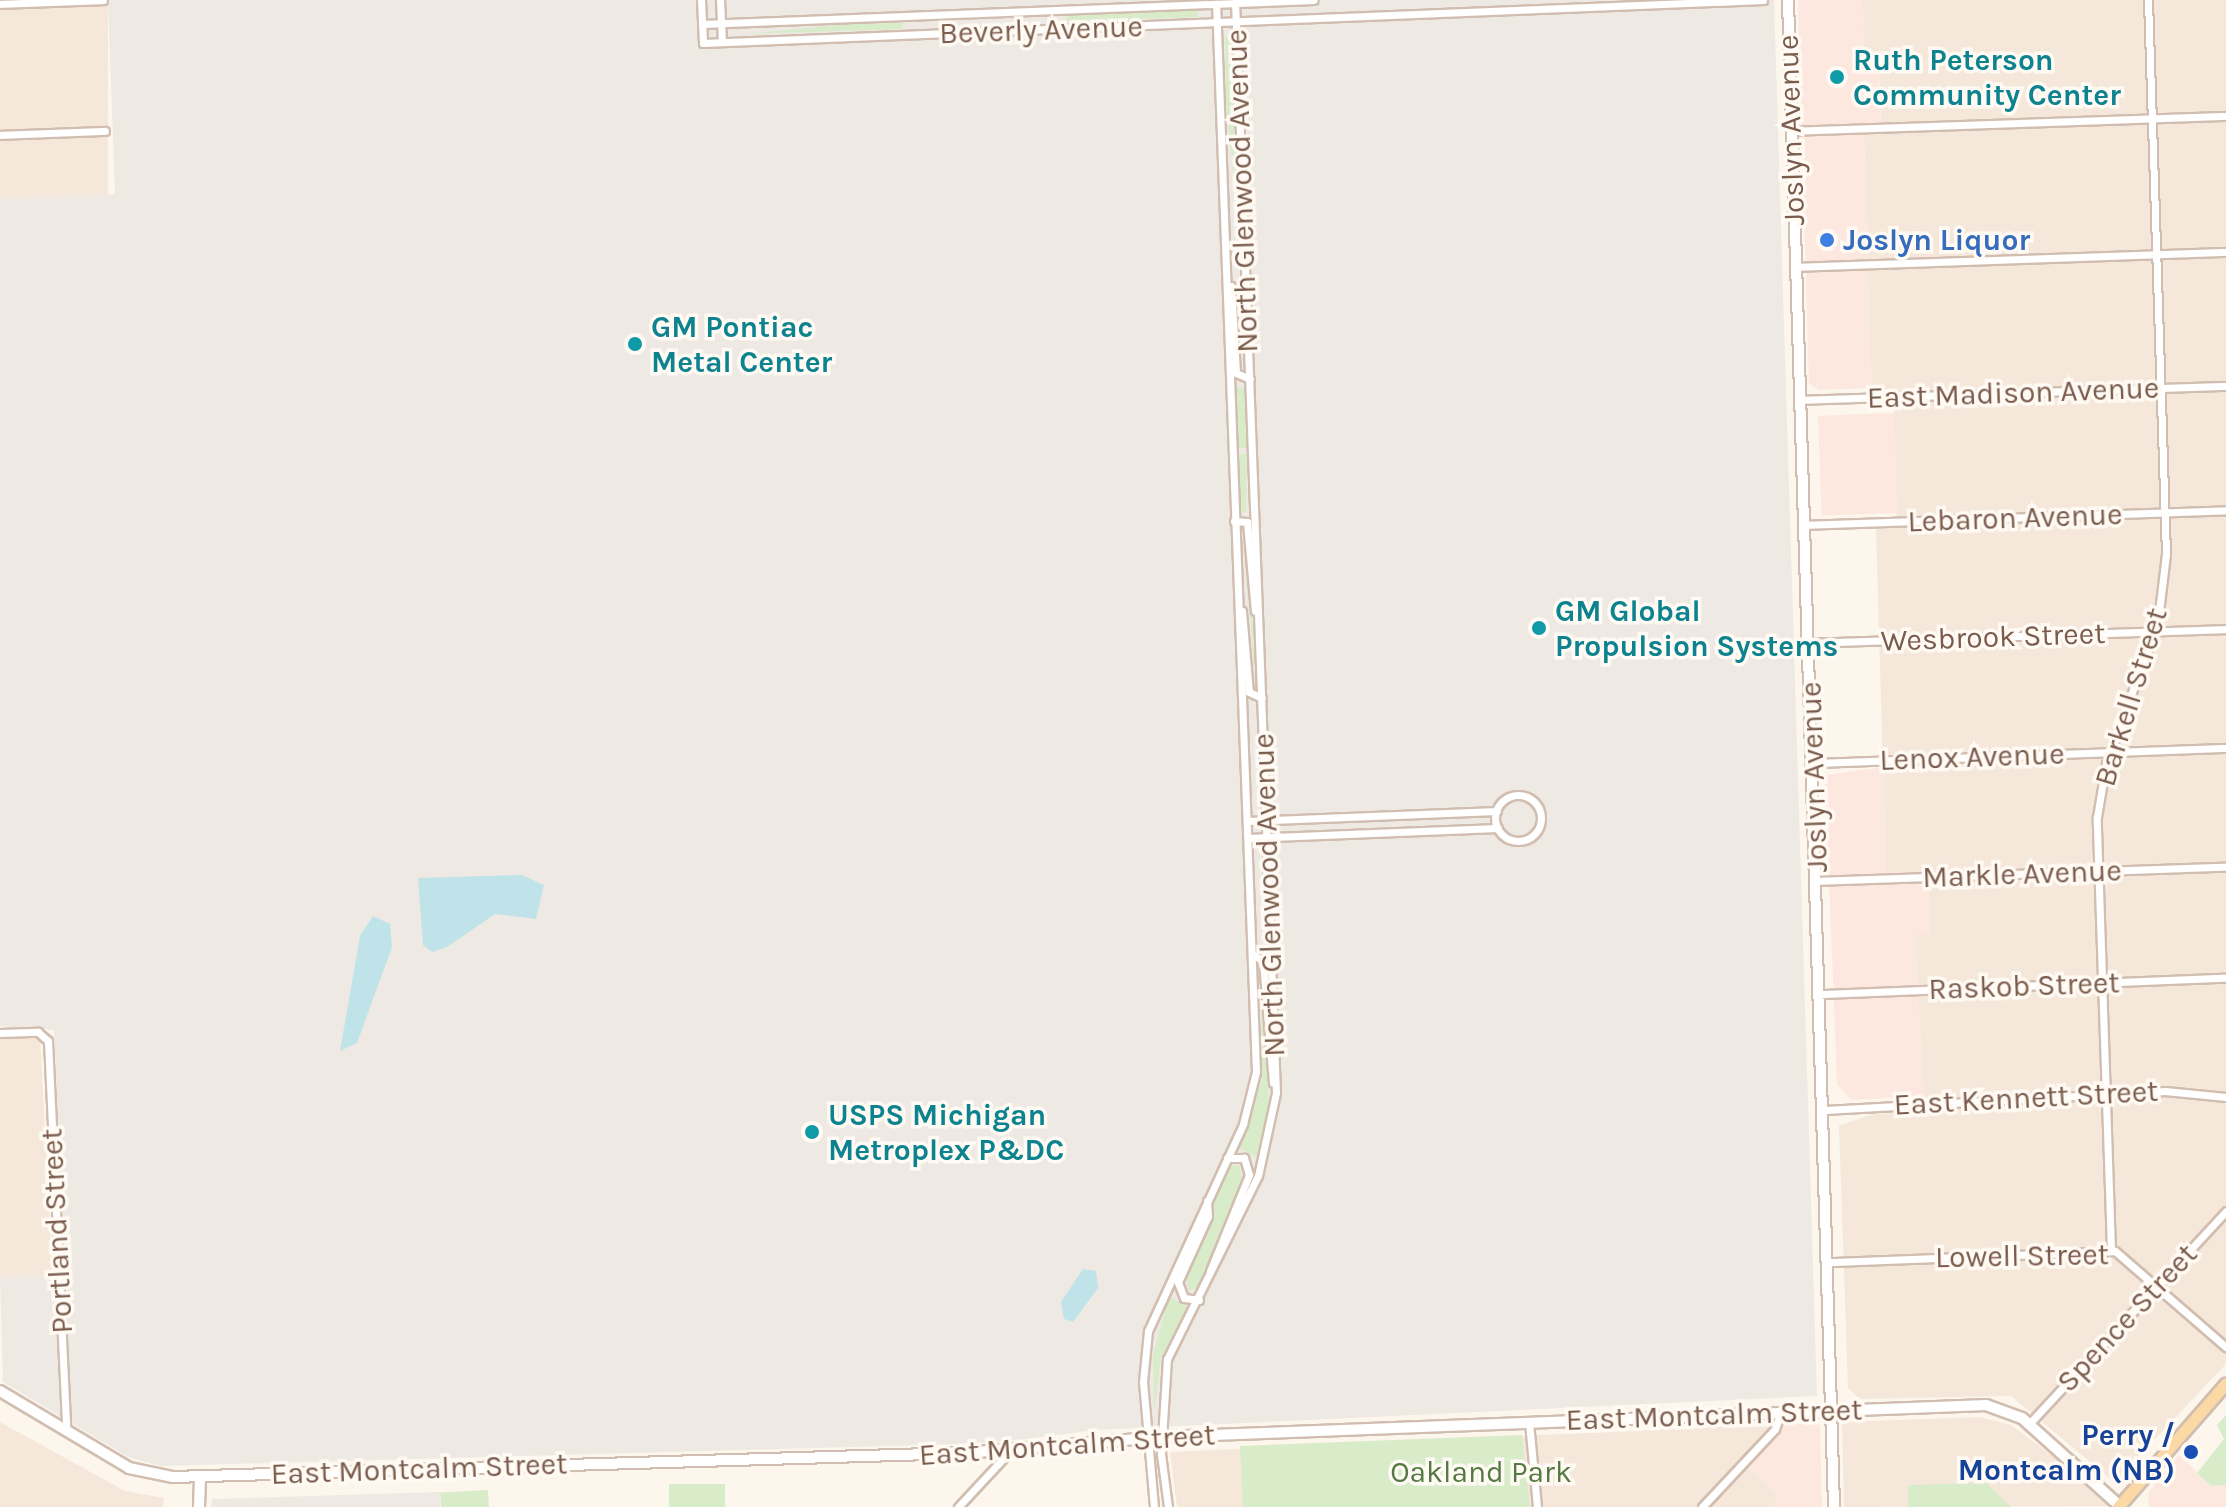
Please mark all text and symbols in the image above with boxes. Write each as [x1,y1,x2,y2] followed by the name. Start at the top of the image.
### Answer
[939,8,1143,52] street label: Beverly Avenue
[1218,29,1266,353] street label: North Glenwood Avenue
[1770,34,1812,226] street label: Joslyn Avenue
[1853,42,2121,112] place label: Ruth Peterson Community Center
[1828,68,1846,86] marker: Ruth Peterson Community Center
[1843,222,2030,258] place label: Joslyn Liquor
[1818,231,1836,249] marker: Joslyn Liquor
[651,309,832,380] place label: GM Pontiac Metal Center
[626,335,644,353] marker: GM Pontiac Metal Center
[1866,370,2160,416] street label: East Madison Avenue
[1907,496,2123,540] street label: Lebaron Avenue
[1555,593,1838,664] place label: GM Global Propulsion Systems
[2087,603,2175,791] street label: Barkell Street
[1880,615,2106,659] street label: Wesbrook Street
[1530,619,1548,637] marker: GM Global Propulsion Systems
[1793,681,1835,873] street label: Joslyn Avenue
[1245,733,1293,1057] street label: North Glenwood Avenue
[1879,736,2065,778] street label: Lenox Avenue
[1922,853,2122,895] street label: Markle Avenue
[1928,965,2120,1007] street label: Raskob Street
[1893,1073,2159,1123] street label: East Kennett Street
[828,1097,1064,1168] place label: USPS Michigan Metroplex P&DC
[803,1123,821,1141] marker: USPS Michigan Metroplex P&DC
[34,1128,80,1334] street label: Portland Street
[1935,1236,2109,1276] street label: Lowell Street
[2049,1236,2205,1400] street label: Spence Street
[1565,1392,1863,1438] street label: East Montcalm Street
[918,1417,1216,1473] street label: East Montcalm Street
[1958,1417,2175,1488] place label: Perry / Montcalm (NB)
[2182,1443,2200,1461] marker: Perry / Montcalm (NB)
[270,1446,568,1492] street label: East Montcalm Street
[1390,1454,1572,1490] park label: Oakland Park

